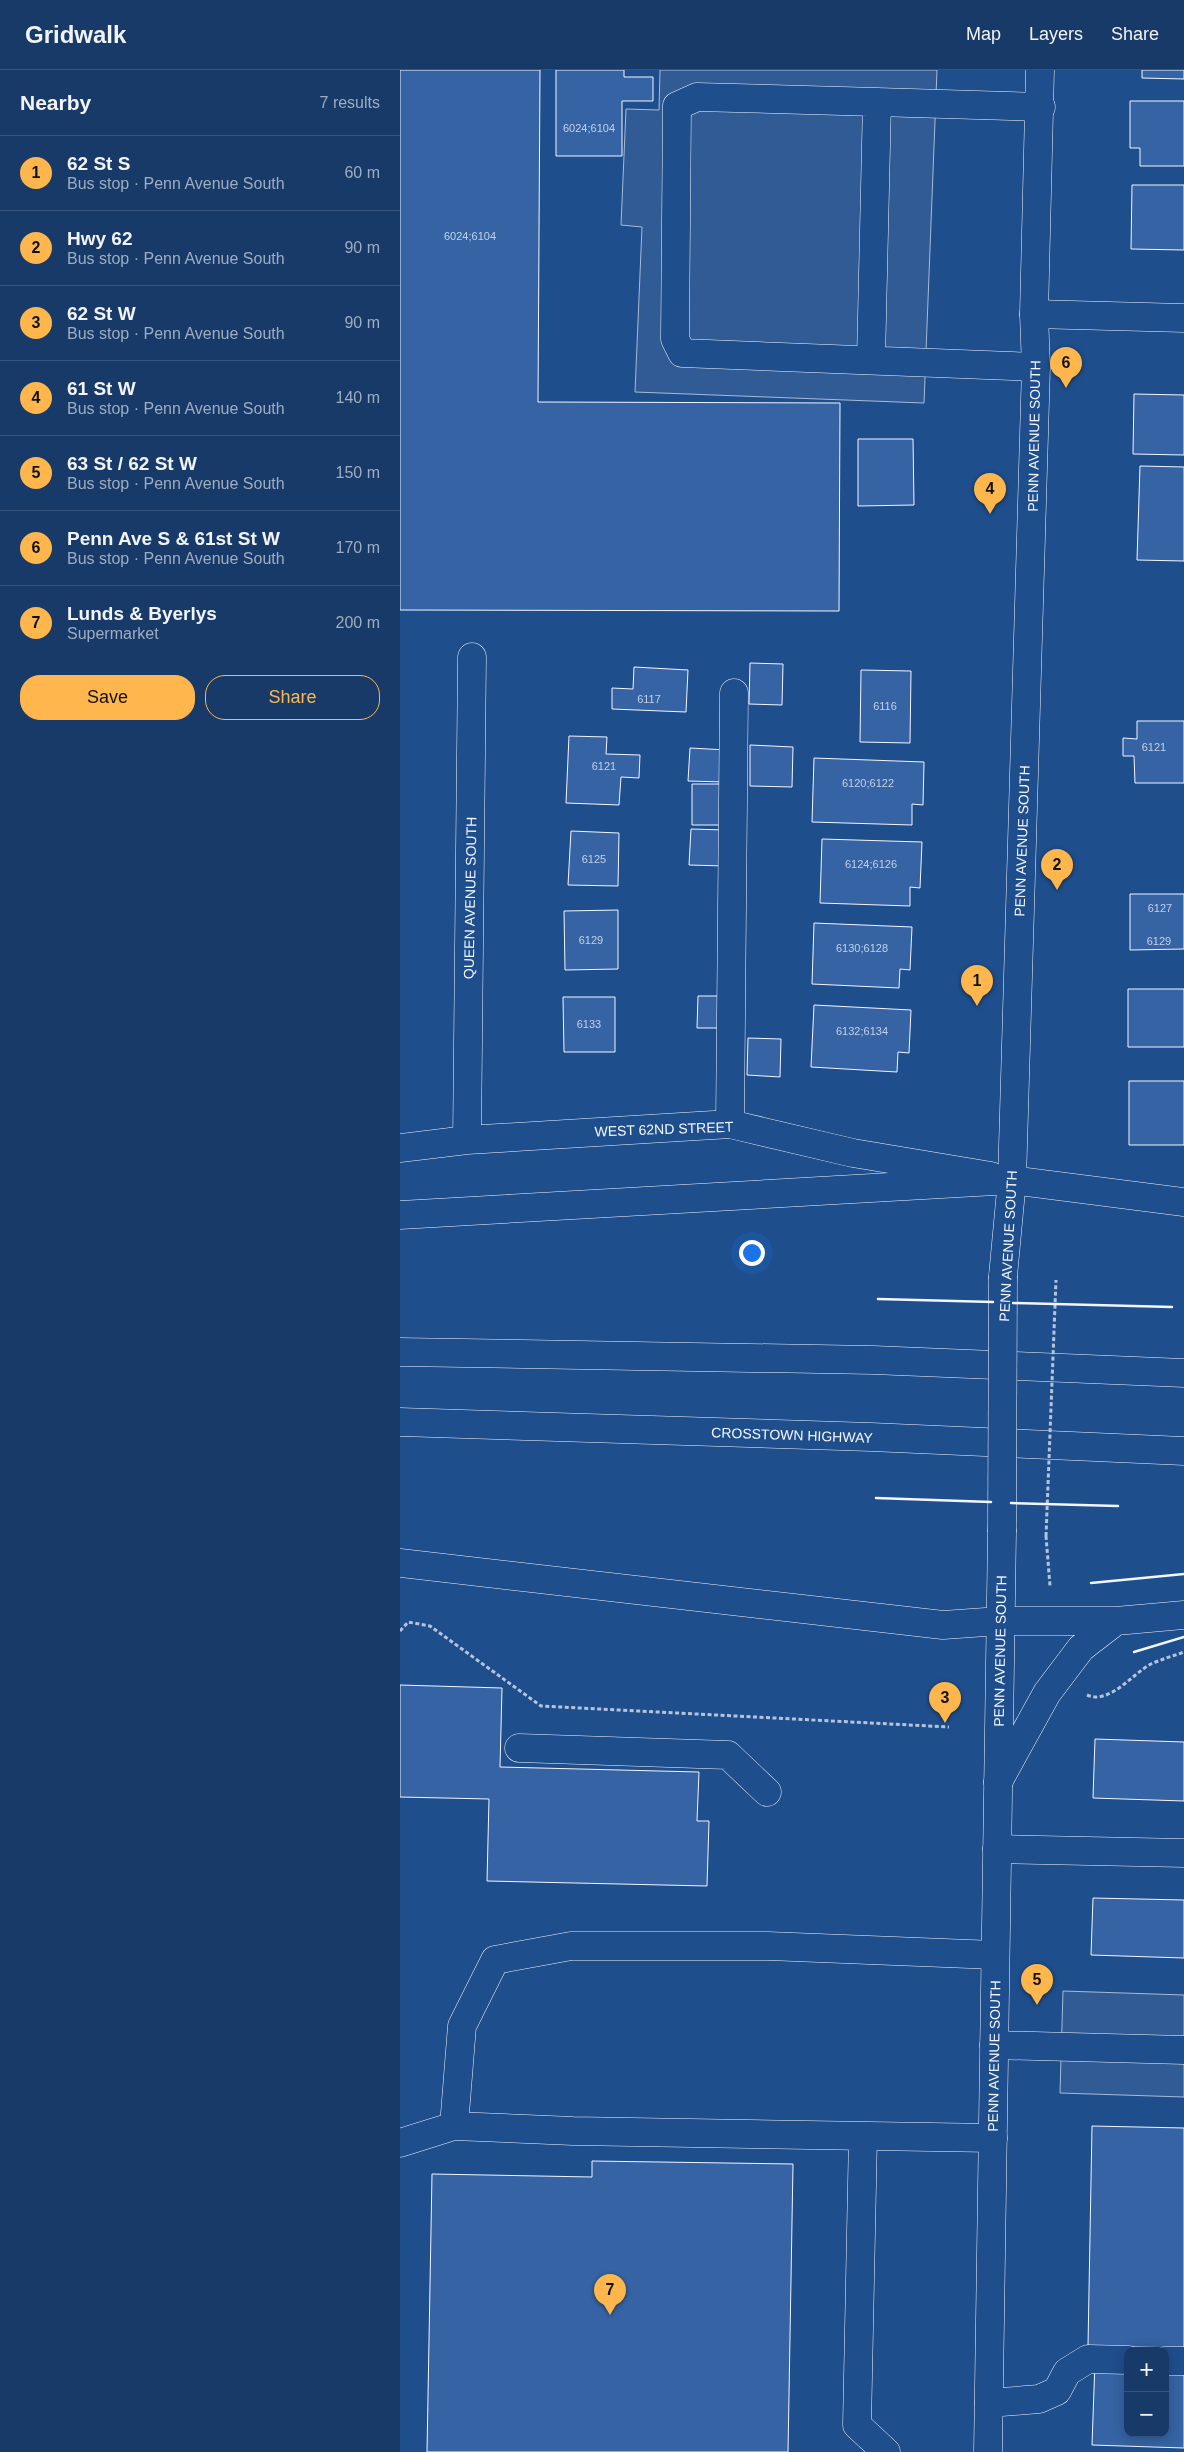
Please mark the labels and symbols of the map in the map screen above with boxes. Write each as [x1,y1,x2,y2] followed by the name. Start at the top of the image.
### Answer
[563,122,615,134] house number: 6024;6104
[444,230,496,242] house number: 6024;6104
[1050,347,1082,388] pin: 6
[1025,360,1043,512] street label: PENN AVENUE SOUTH
[974,473,1006,514] pin: 4
[637,693,661,705] house number: 6117
[873,700,897,712] house number: 6116
[1142,741,1166,753] house number: 6121
[592,760,616,772] house number: 6121
[1011,765,1033,917] street label: PENN AVENUE SOUTH
[842,777,894,789] house number: 6120;6122
[461,817,479,979] street label: QUEEN AVENUE SOUTH
[1041,849,1073,890] pin: 2
[582,853,606,865] house number: 6125
[845,858,897,870] house number: 6124;6126
[1148,902,1172,914] house number: 6127
[579,934,603,946] house number: 6129
[1147,935,1171,947] house number: 6129
[836,942,888,954] house number: 6130;6128
[961,965,993,1006] pin: 1
[577,1018,601,1030] house number: 6133
[836,1025,888,1037] house number: 6132;6134
[594,1119,734,1139] street label: WEST 62ND STREET
[996,1170,1020,1322] street label: PENN AVENUE SOUTH
[739,1240,765,1266] your location
[711,1424,874,1446] street label: CROSSTOWN HIGHWAY
[991,1575,1009,1727] street label: PENN AVENUE SOUTH
[929,1682,961,1723] pin: 3
[1021,1964,1053,2005] pin: 5
[985,1980,1003,2132] street label: PENN AVENUE SOUTH
[594,2274,626,2315] pin: 7

